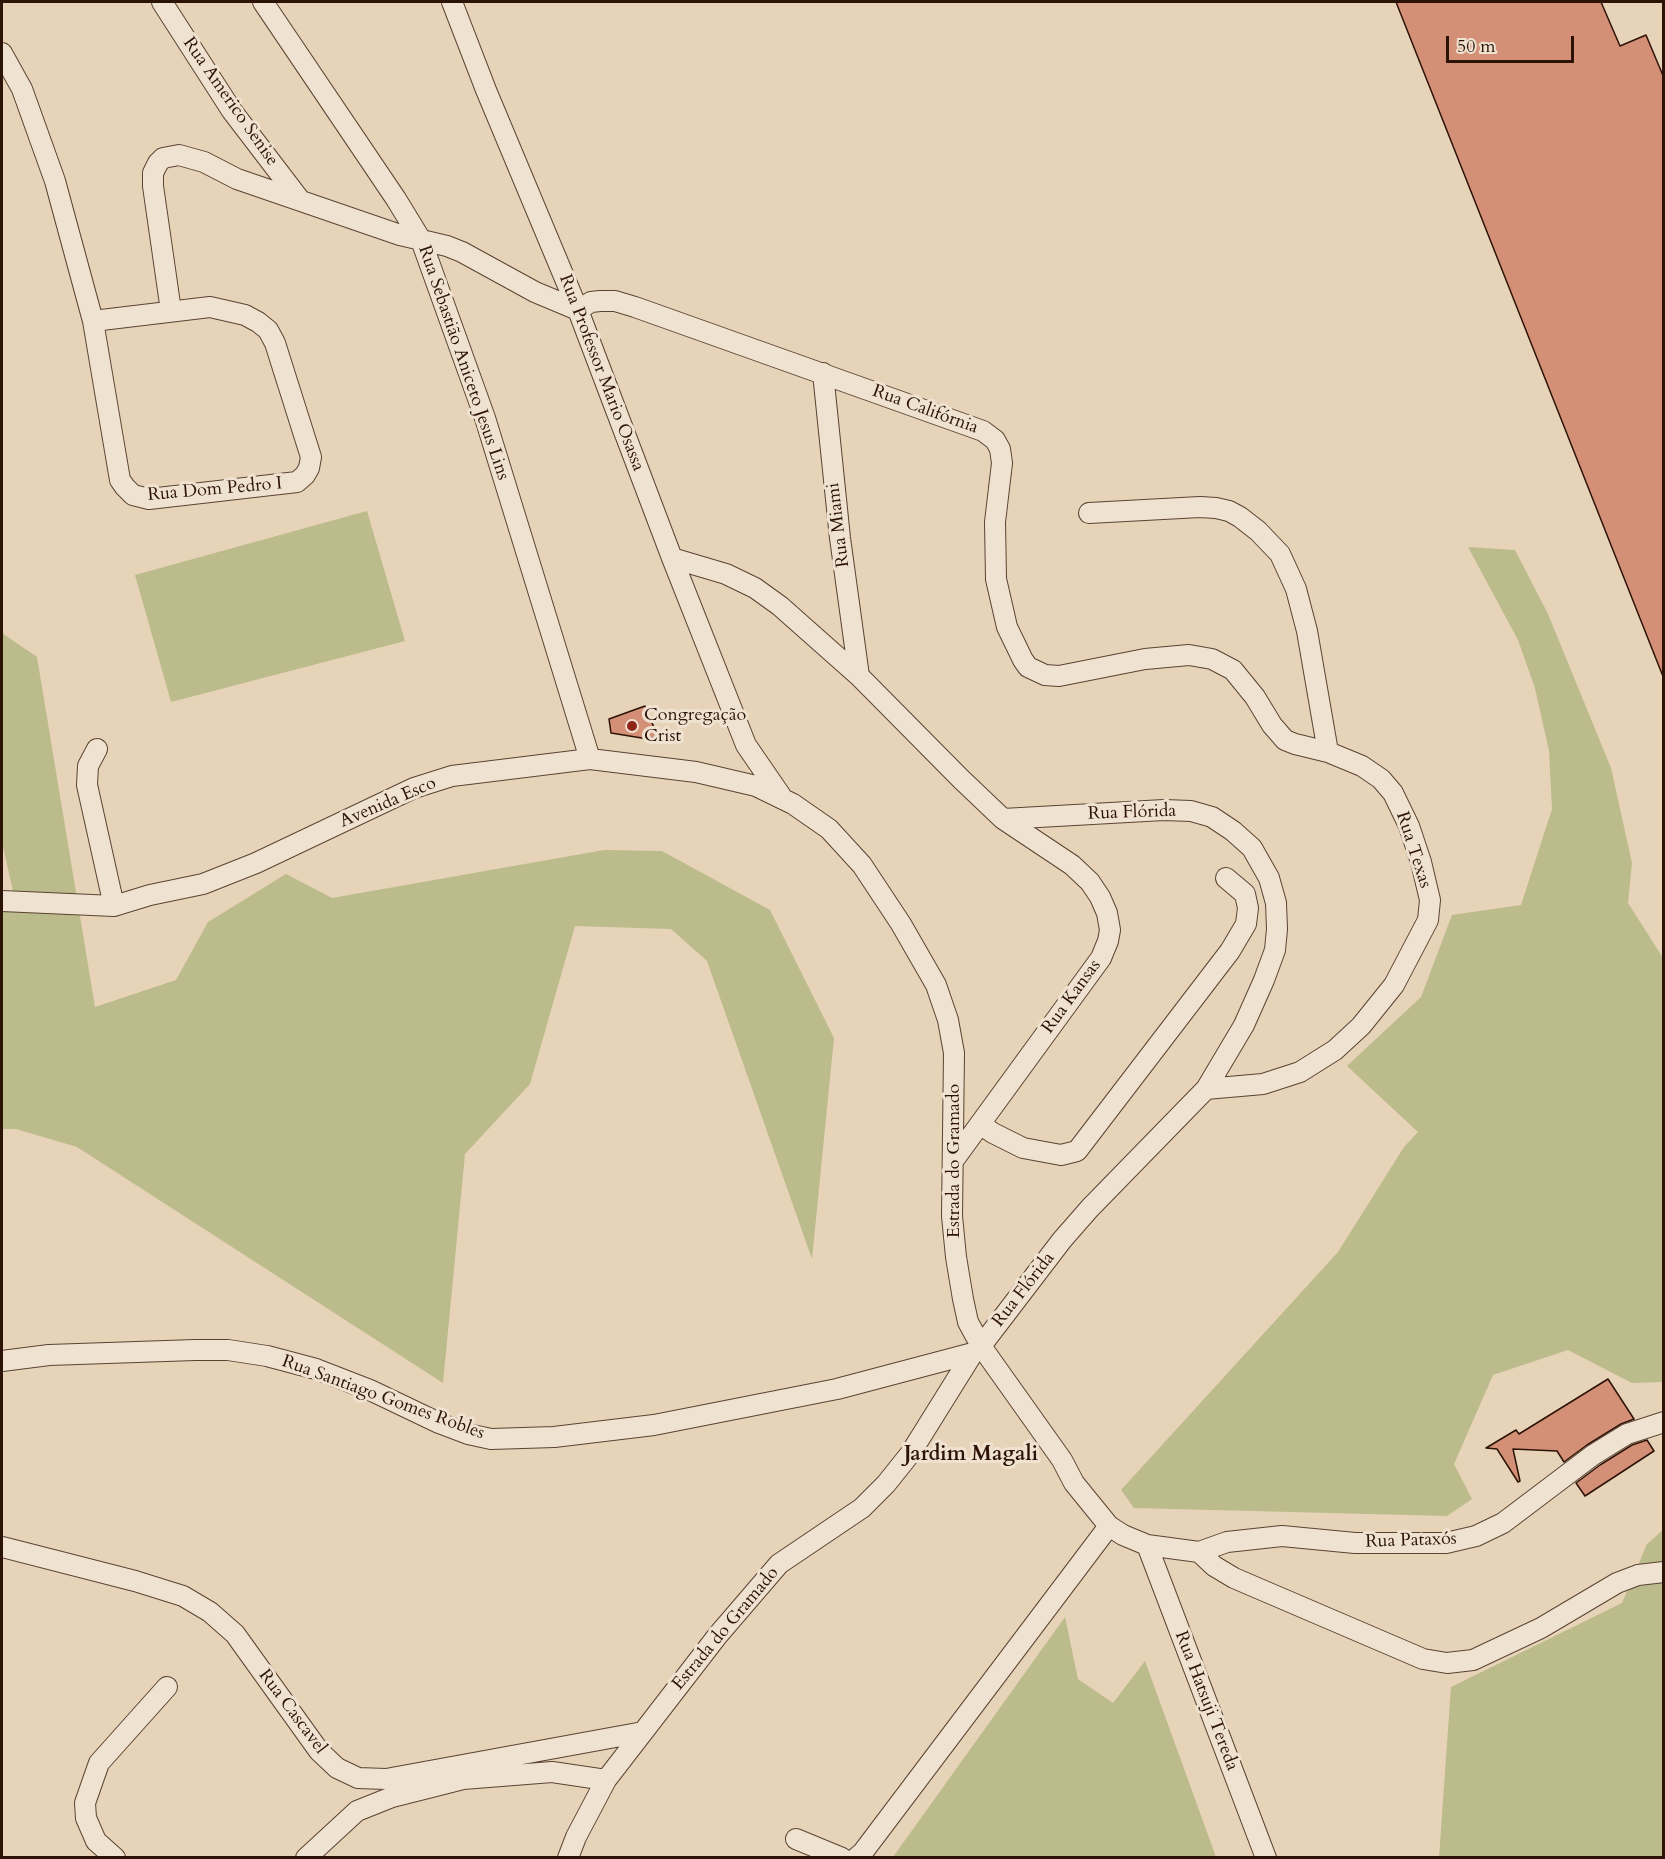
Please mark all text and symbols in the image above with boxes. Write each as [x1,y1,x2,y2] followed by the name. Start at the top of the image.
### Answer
[1449,24,1576,62] scale bar
[177,33,283,171] street label: Rua Americo Senise
[1457,34,1496,59] text: 50 m
[413,243,513,483] street label: Rua Sebastião Aniceto Jesus Lins
[553,272,649,474] street label: Rua Professor Mario Osassa
[869,381,981,439] street label: Rua Califórnia
[147,473,283,507] street label: Rua Dom Pedro I
[823,481,855,569] street label: Rua Miami
[644,705,746,748] place label: Congregação Crist
[625,719,639,733] marker: Congregação Crist
[337,773,439,833] street label: Avenida Esco
[1087,801,1177,825] street label: Rua Flórida
[1391,809,1435,891] street label: Rua Texas
[1038,956,1106,1038] street label: Rua Kansas
[944,1084,966,1238] street label: Estrada do Gramado
[988,1248,1060,1332] street label: Rua Flórida
[279,1351,487,1445] street label: Rua Santiago Gomes Robles
[904,1442,1038,1468] district label: Jardim Magali
[1365,1529,1457,1553] street label: Rua Pataxós
[668,1563,784,1695] street label: Estrada do Gramado
[1169,1628,1243,1774] street label: Rua Hatsuji Tereda
[253,1665,331,1759] street label: Rua Cascavel

